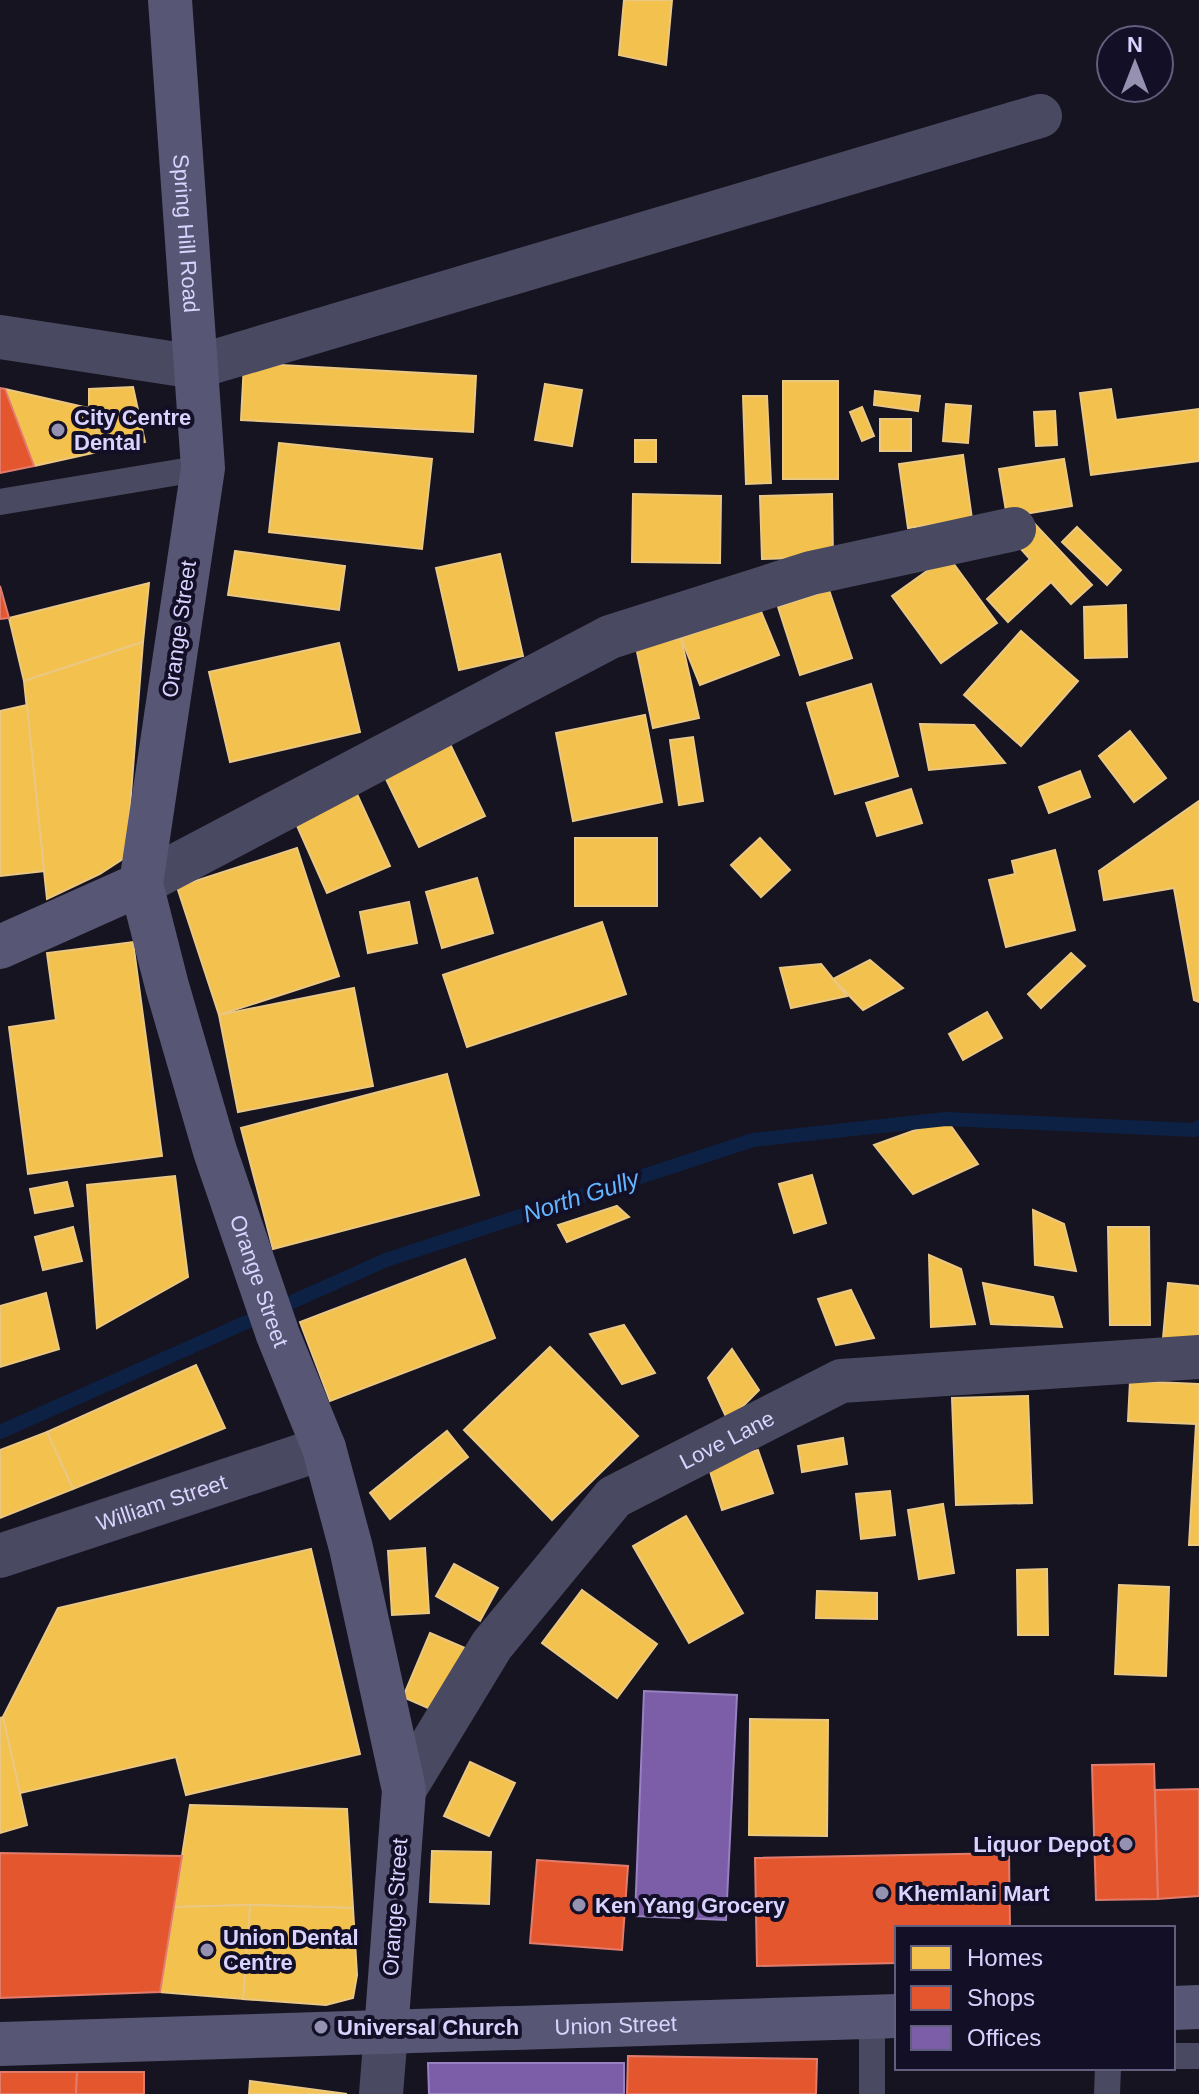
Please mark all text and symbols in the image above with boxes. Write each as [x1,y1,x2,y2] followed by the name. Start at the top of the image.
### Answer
[1095,24,1175,104] north arrow
[1127,32,1143,57] text: N
[168,153,205,314] street label: Spring Hill Road
[74,405,191,455] place label: City Centre Dental
[49,421,67,439] marker: City Centre Dental
[157,559,201,699] street label: Orange Street
[520,1164,644,1227] water label: North Gully
[225,1211,294,1351] street label: Orange Street
[675,1405,778,1474] street label: Love Lane
[93,1469,230,1536] street label: William Street
[973,1832,1111,1857] place label: Liquor Depot
[1117,1835,1135,1853] marker: Liquor Depot
[378,1837,412,1977] street label: Orange Street
[898,1881,1050,1906] place label: Khemlani Mart
[873,1884,891,1902] marker: Khemlani Mart
[595,1893,786,1918] place label: Ken Yang Grocery
[570,1896,588,1914] marker: Ken Yang Grocery
[223,1925,359,1975] place label: Union Dental Centre
[895,1926,1175,2070] legend
[198,1941,216,1959] marker: Union Dental Centre
[967,1944,1043,1971] text: Homes
[967,1984,1035,2011] text: Shops
[554,2010,677,2039] street label: Union Street
[337,2015,519,2040] place label: Universal Church
[312,2018,330,2036] marker: Universal Church
[967,2024,1041,2051] text: Offices

